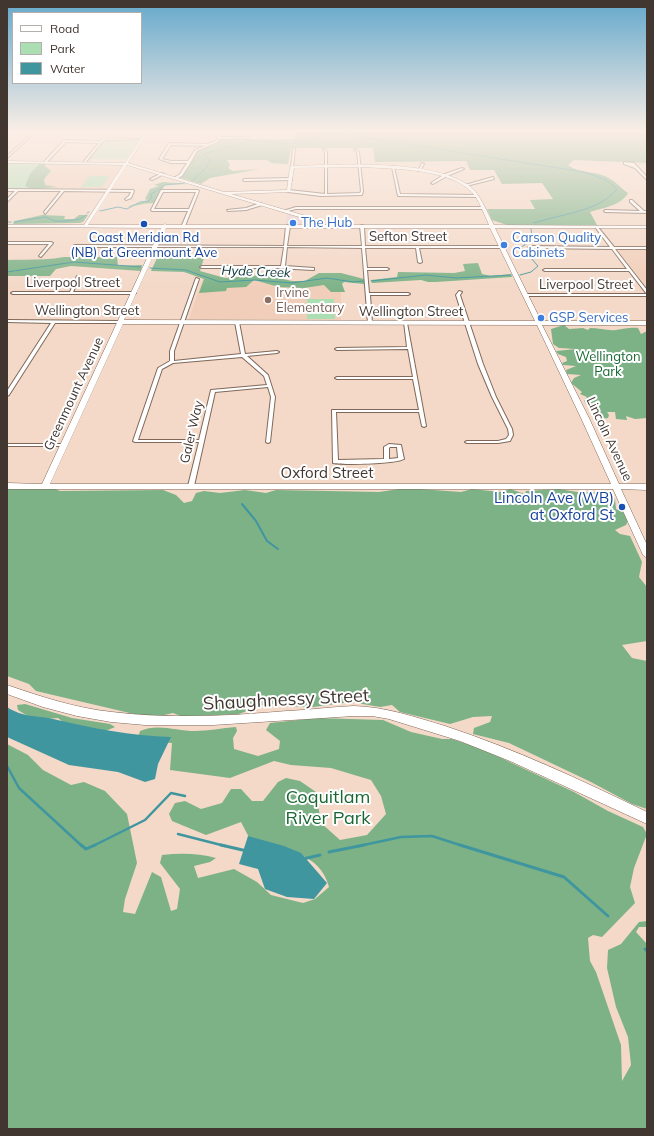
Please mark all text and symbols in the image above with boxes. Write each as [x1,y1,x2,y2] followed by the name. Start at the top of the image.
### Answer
[12,12,142,84] legend
[50,21,79,36] text: Road
[50,41,75,56] text: Park
[50,61,85,76] text: Water
[301,215,352,231] place label: The Hub
[288,218,298,228] marker: The Hub
[139,219,149,229] marker: Coast Meridian Rd (NB) at Greenmount Ave
[369,229,447,245] street label: Sefton Street
[71,230,217,261] place label: Coast Meridian Rd (NB) at Greenmount Ave
[512,230,601,261] place label: Carson Quality Cabinets
[499,240,509,250] marker: Carson Quality Cabinets
[221,263,291,281] water label: Hyde Creek
[26,275,120,291] street label: Liverpool Street
[539,277,633,293] street label: Liverpool Street
[276,285,344,316] place label: Irvine Elementary
[263,295,273,305] marker: Irvine Elementary
[35,303,139,319] street label: Wellington Street
[359,304,463,320] street label: Wellington Street
[549,310,629,326] place label: GSP Services
[536,313,546,323] marker: GSP Services
[41,335,107,453] street label: Greenmount Avenue
[575,349,641,380] park label: Wellington Park
[583,395,635,483] street label: Lincoln Avenue
[177,399,207,465] street label: Galer Way
[281,464,373,482] street label: Oxford Street
[494,489,614,524] place label: Lincoln Ave (WB) at Oxford St
[617,502,627,512] marker: Lincoln Ave (WB) at Oxford St
[202,685,370,715] street label: Shaughnessy Street
[285,787,371,830] park label: Coquitlam River Park

